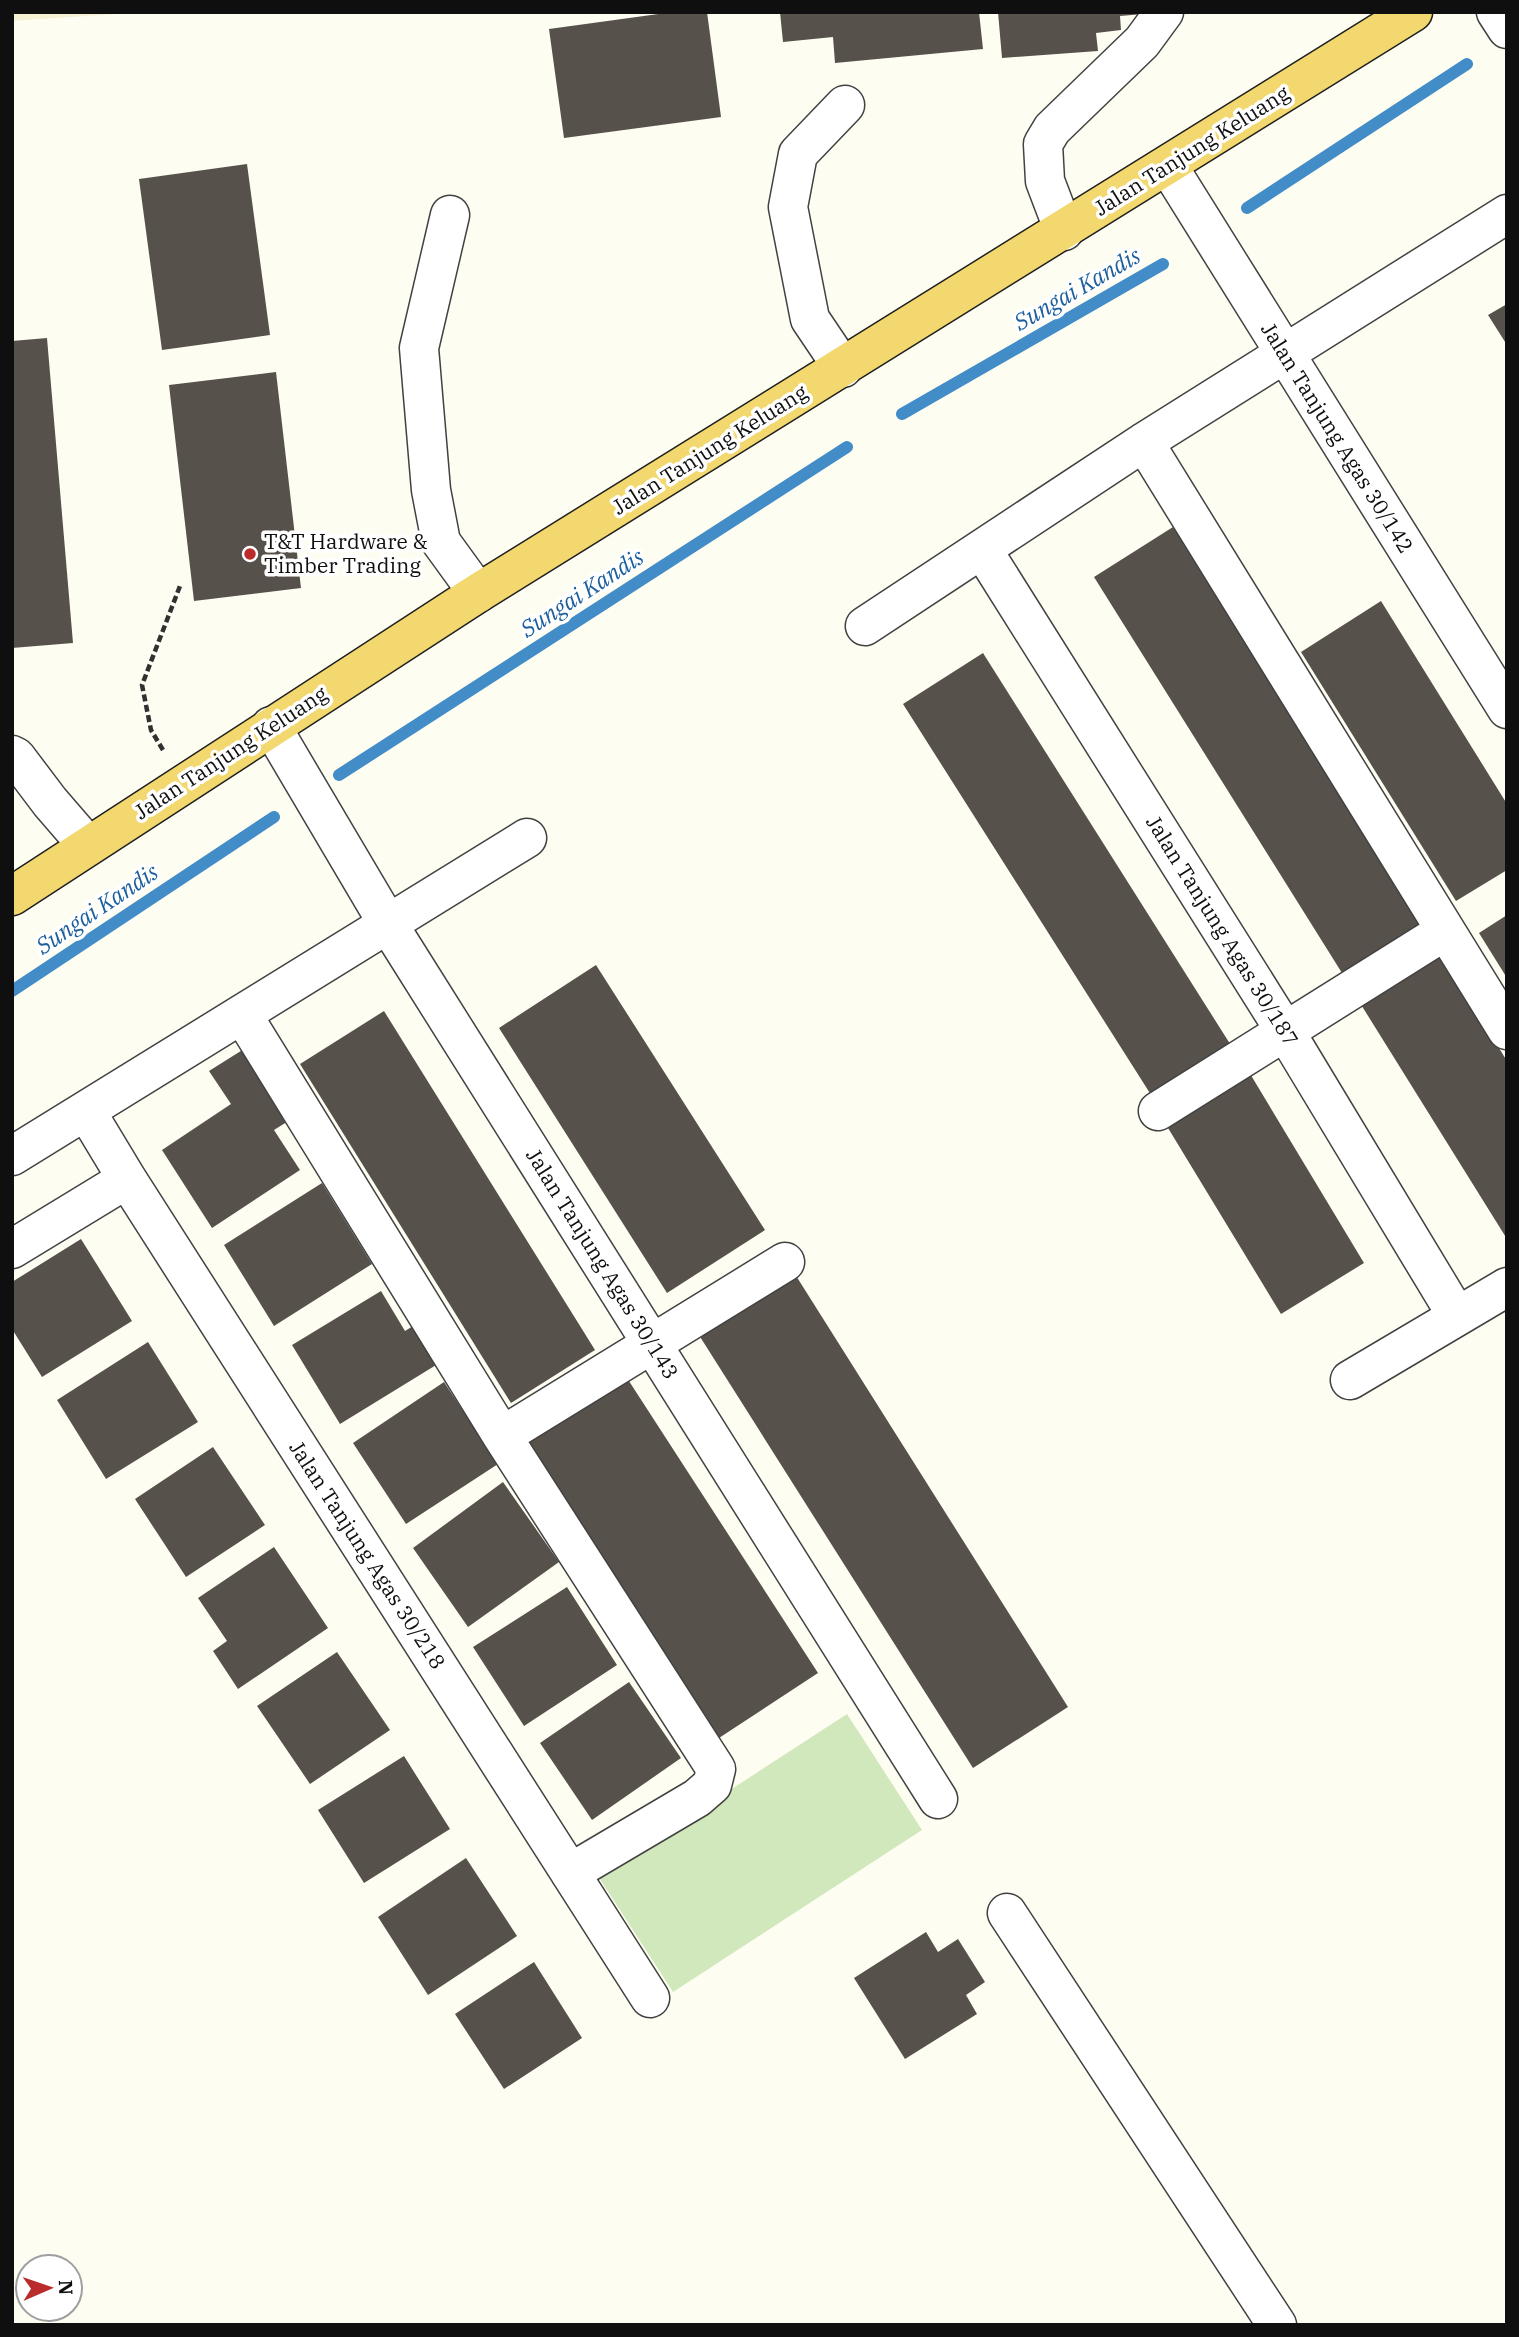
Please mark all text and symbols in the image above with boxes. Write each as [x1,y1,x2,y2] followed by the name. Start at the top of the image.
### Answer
[1089,78,1295,222] street label: Jalan Tanjung Keluang
[1007,240,1146,337] water label: Sungai Kandis
[1255,317,1420,558] street label: Jalan Tanjung Agas 30/142
[607,377,813,521] street label: Jalan Tanjung Keluang
[264,527,428,579] place label: T&T Hardware & Timber Trading
[513,541,649,644] water label: Sungai Kandis
[242,546,258,562] marker: T&T Hardware & Timber Trading
[128,679,333,825] street label: Jalan Tanjung Keluang
[1140,810,1305,1051] street label: Jalan Tanjung Agas 30/187
[29,856,164,961] water label: Sungai Kandis
[520,1143,685,1384] street label: Jalan Tanjung Agas 30/143
[283,1435,452,1674] street label: Jalan Tanjung Agas 30/218
[14,2253,84,2323] north arrow
[54,2279,78,2295] text: N

